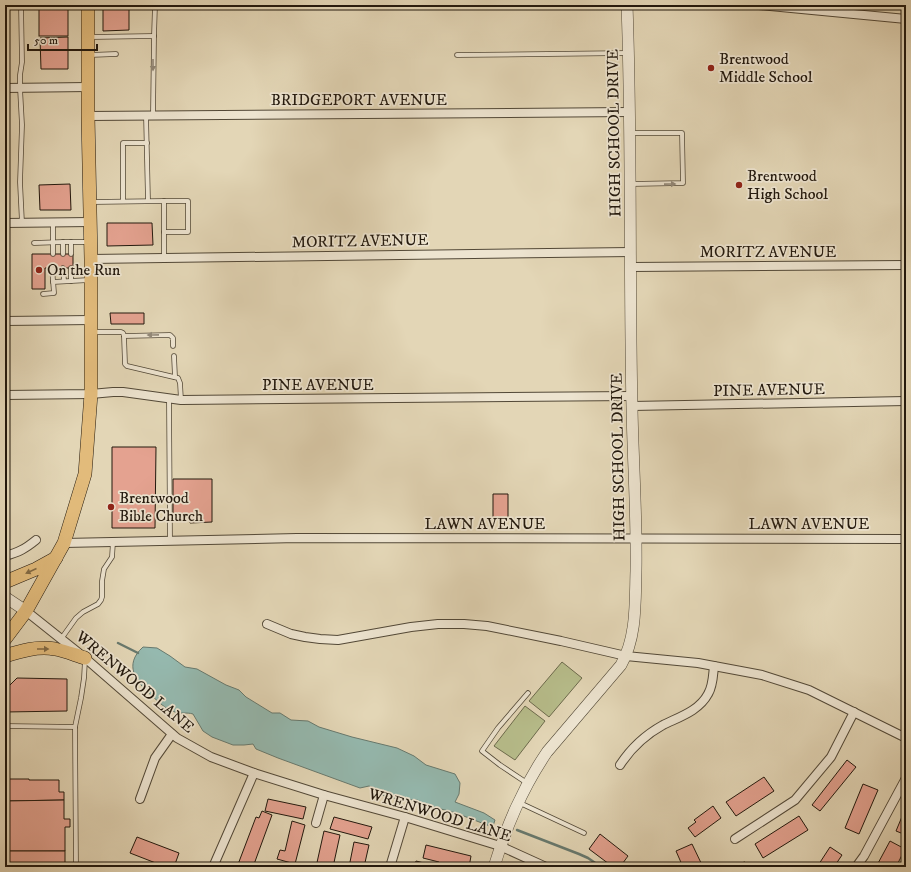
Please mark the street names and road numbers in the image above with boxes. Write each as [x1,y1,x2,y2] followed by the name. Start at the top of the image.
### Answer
[603,49,625,217] street label: HIGH SCHOOL DRIVE
[271,90,447,110] street label: BRIDGEPORT AVENUE
[291,230,429,252] street label: MORITZ AVENUE
[700,242,836,262] street label: MORITZ AVENUE
[607,373,629,541] street label: HIGH SCHOOL DRIVE
[262,375,374,395] street label: PINE AVENUE
[713,379,825,401] street label: PINE AVENUE
[425,514,545,534] street label: LAWN AVENUE
[749,514,869,534] street label: LAWN AVENUE
[71,626,198,737] street label: WRENWOOD LANE
[365,783,514,846] street label: WRENWOOD LANE

